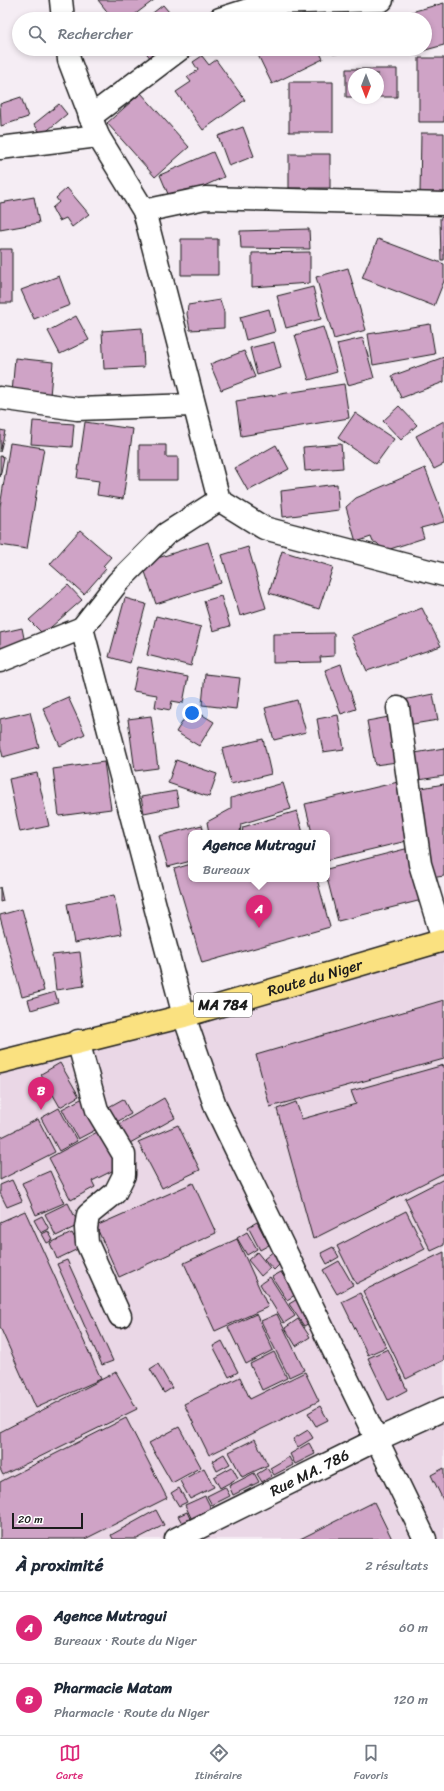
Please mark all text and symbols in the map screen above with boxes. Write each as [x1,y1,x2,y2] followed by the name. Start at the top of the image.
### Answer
[12,12,432,56] search box
[58,21,133,47] text: Rechercher
[26,23,48,45] icon: search
[348,68,384,104] north arrow
[182,703,202,723] your location
[188,830,330,882] popup
[203,832,315,858] text: Agence Mutragui
[203,858,250,881] text: Bureaux
[246,895,272,928] pin: A
[264,951,366,1004] street label: Route du Niger
[194,993,252,1017] road number: MA 784
[28,1077,54,1110] pin: B
[265,1442,354,1504] street label: Rue MA. 786
[18,1510,43,1529] text: 20 m
[12,1511,83,1530] scale bar
[16,1550,103,1580] text: À proximité
[365,1554,428,1577] text: 2 résultats
[54,1603,167,1629] text: Agence Mutragui
[25,1616,33,1639] text: A
[399,1616,428,1639] text: 60 m
[54,1629,196,1652] text: Bureaux · Route du Niger
[54,1675,172,1701] text: Pharmacie Matam
[25,1688,33,1711] text: B
[393,1688,428,1711] text: 120 m
[54,1701,209,1724] text: Pharmacie · Route du Niger
[56,1742,83,1785] tab: Carte
[195,1742,242,1785] tab: Itinéraire
[354,1742,388,1785] tab: Favoris

